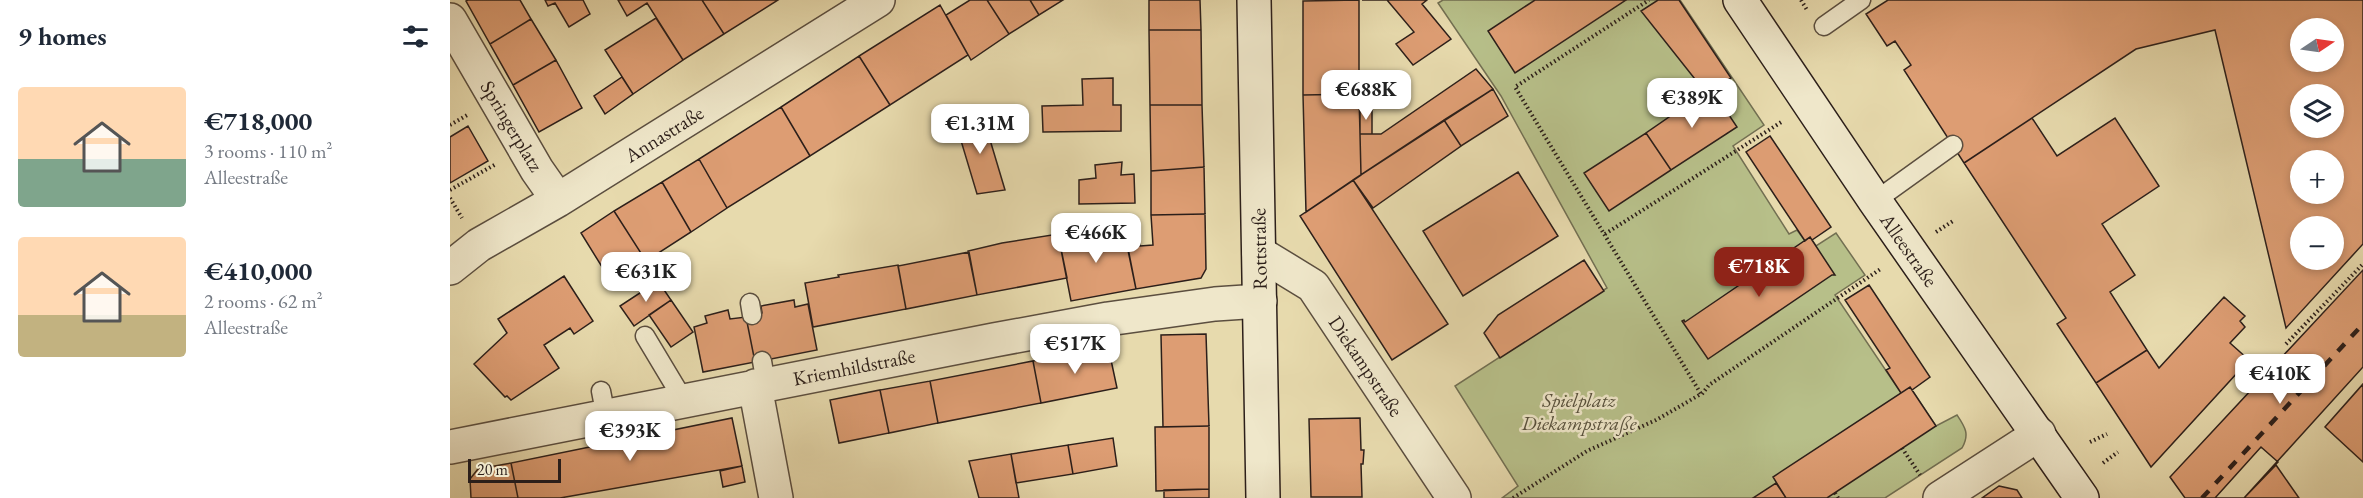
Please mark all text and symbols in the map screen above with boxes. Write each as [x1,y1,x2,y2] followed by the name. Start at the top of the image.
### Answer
[2290,18,2344,72] north arrow
[2290,18,2344,270] map controls
[18,19,107,53] text: 9 homes
[399,20,432,53] icon: filters
[1324,70,1408,121] pin: €688K
[475,76,550,177] street label: Springerplatz
[1335,76,1397,102] text: €688K
[1650,78,1734,129] pin: €389K
[1661,84,1723,110] text: €389K
[2290,84,2344,138] button: layers
[619,99,708,169] street label: Annastraße
[204,104,312,138] text: €718,000
[931,104,1029,155] pin: €1.31M
[945,110,1015,136] text: €1.31M
[66,111,138,183] icon: home
[204,138,332,164] text: 3 rooms · 110 m²
[2290,150,2344,204] button: +
[204,164,288,190] text: Alleestraße
[1874,207,1944,292] street label: Alleestraße
[1245,208,1273,290] street label: Rottstraße
[1054,213,1138,264] pin: €466K
[2290,216,2344,270] button: −
[1065,219,1127,245] text: €466K
[1717,247,1801,298] pin: €718K
[604,252,688,303] pin: €631K
[1728,253,1790,279] text: €718K
[204,254,312,288] text: €410,000
[615,258,677,284] text: €631K
[66,261,138,333] icon: home
[204,288,323,314] text: 2 rooms · 62 m²
[1323,310,1409,422] street label: Diekampstraße
[204,314,288,340] text: Alleestraße
[1033,324,1117,375] pin: €517K
[1044,330,1106,356] text: €517K
[791,342,918,392] street label: Kriemhildstraße
[2238,354,2322,405] pin: €410K
[2249,360,2311,386] text: €410K
[1520,387,1637,436] park label: Spielplatz Diekampstraße
[588,411,672,462] pin: €393K
[599,417,661,443] text: €393K
[468,456,561,484] scale bar
[477,459,508,480] text: 20 m

